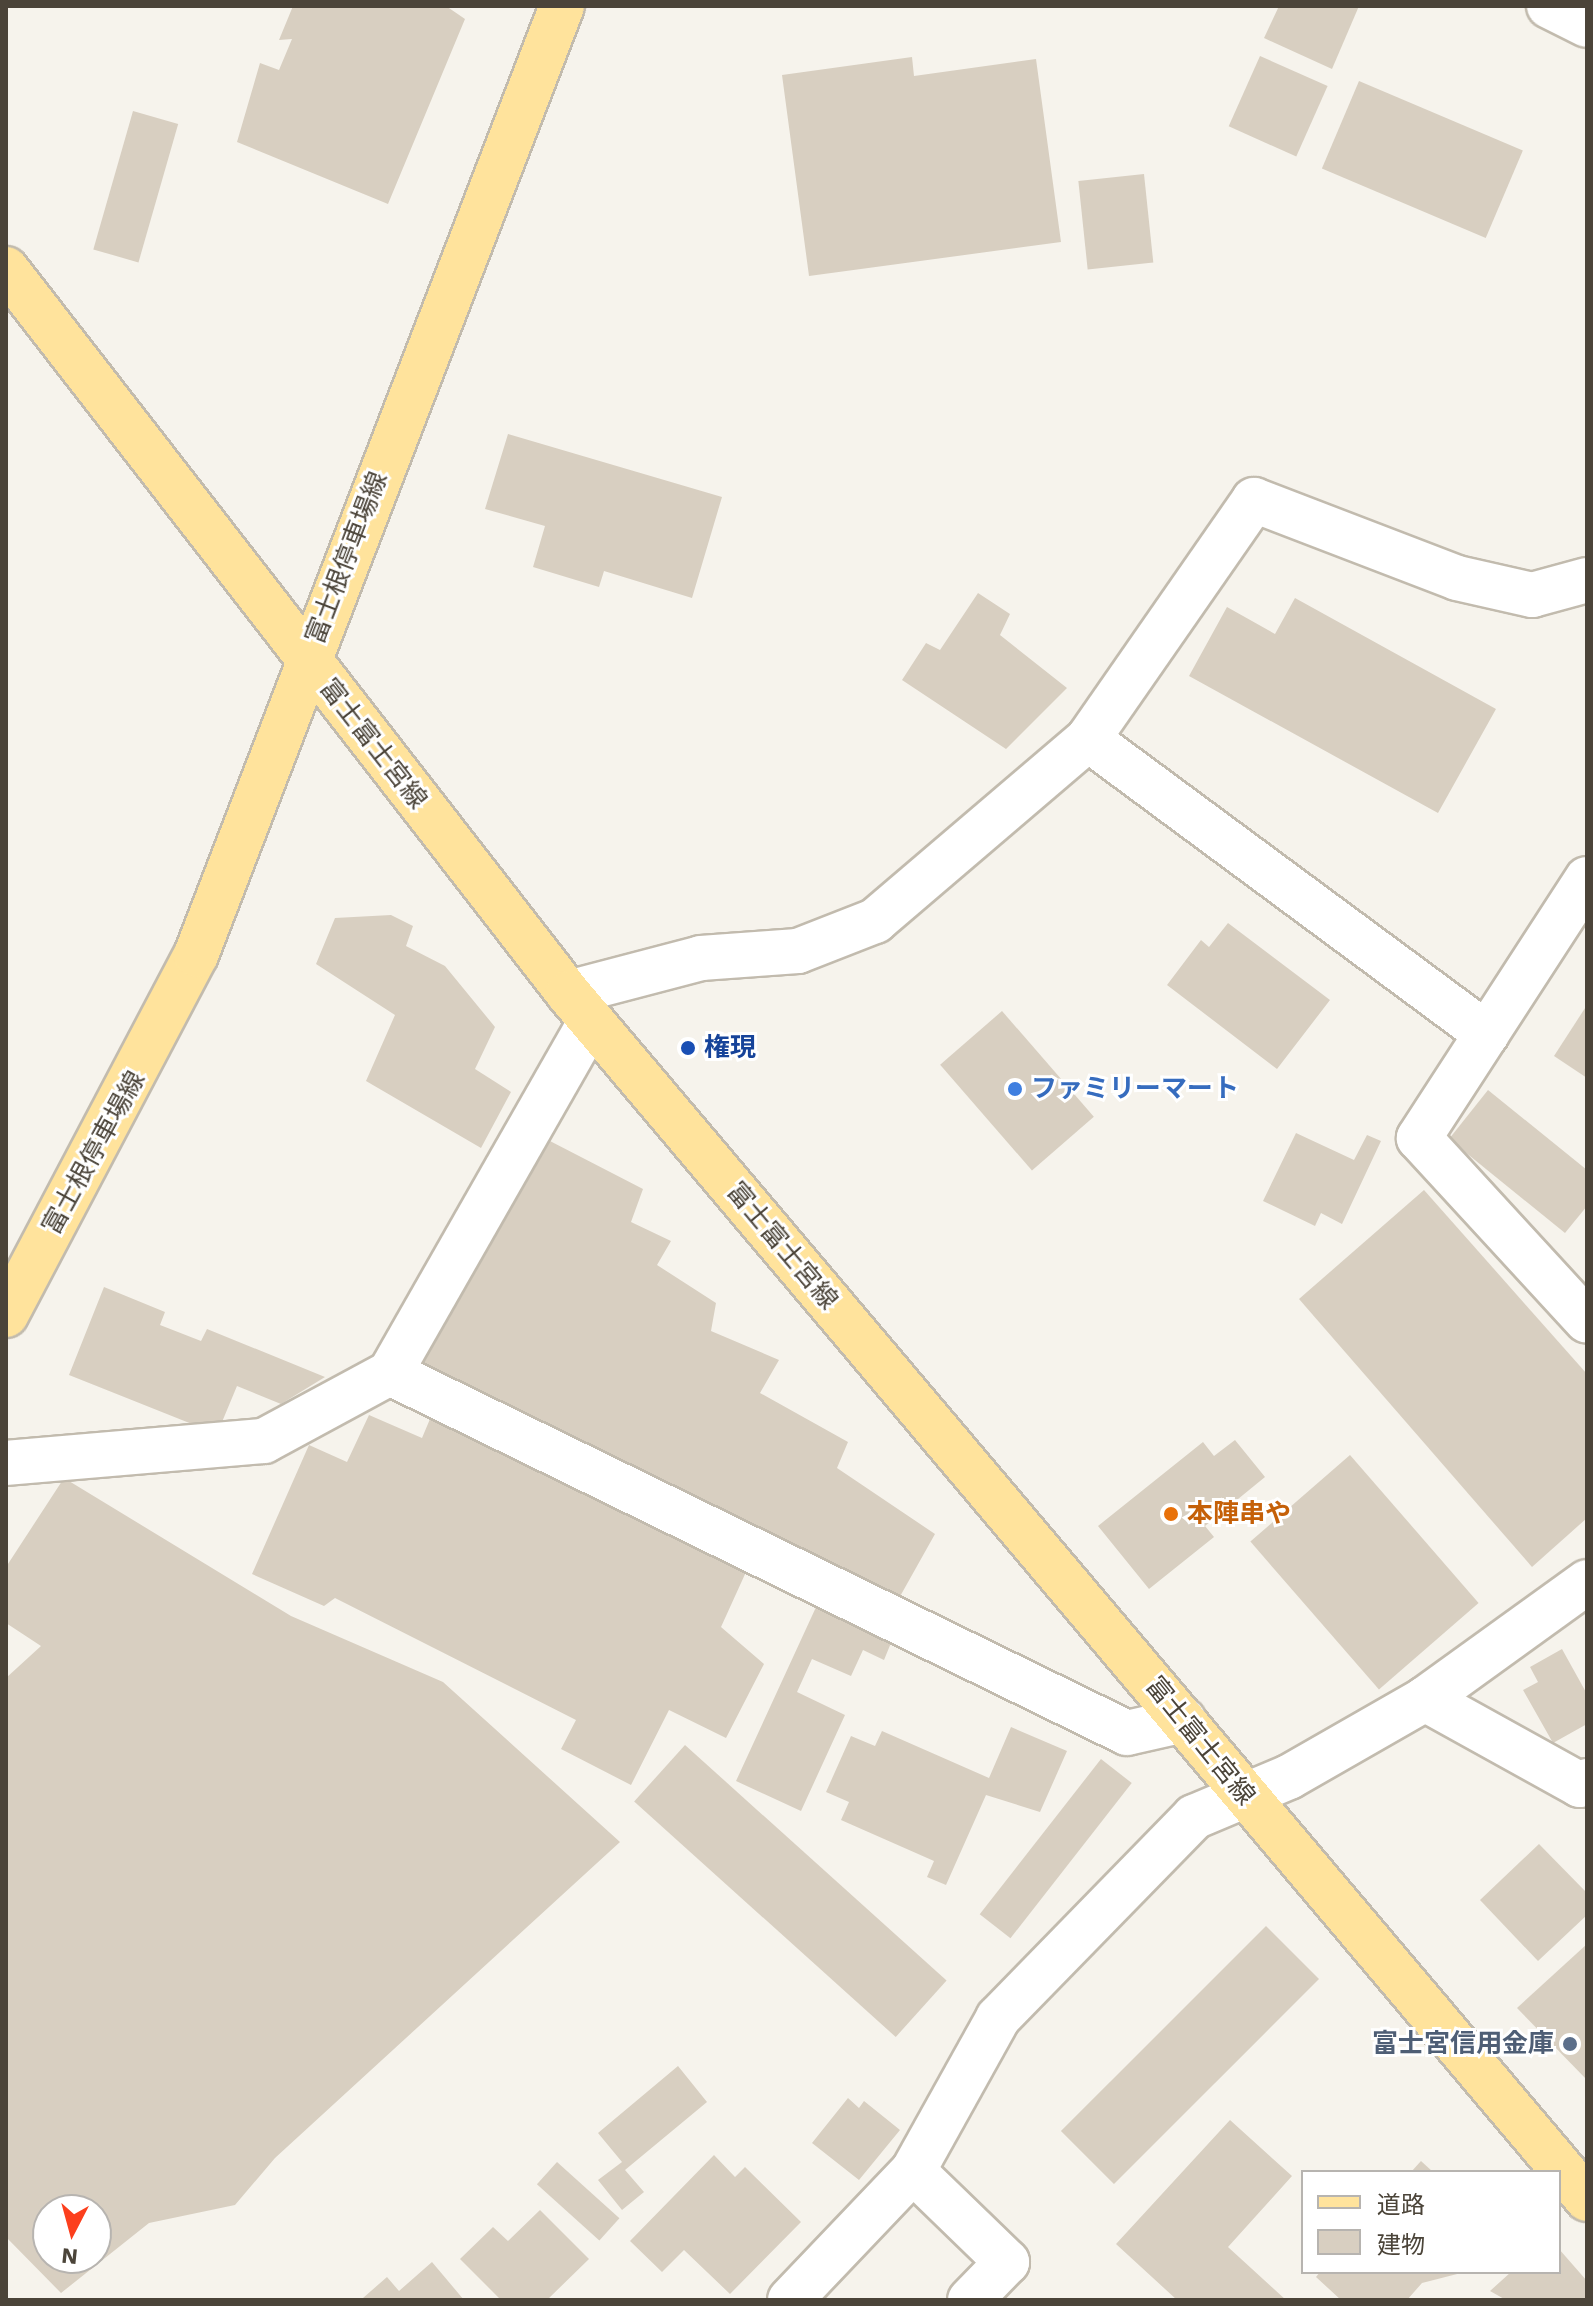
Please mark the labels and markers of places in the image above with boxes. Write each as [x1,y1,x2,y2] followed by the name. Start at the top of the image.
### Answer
[704,1032,756,1064] place label: 権現
[679,1039,697,1057] marker: 権現
[1031,1073,1239,1105] place label: ファミリーマート
[1006,1080,1024,1098] marker: ファミリーマート
[1187,1498,1291,1530] place label: 本陣串や
[1162,1505,1180,1523] marker: 本陣串や
[1372,2028,1554,2060] place label: 富士宮信用金庫
[1561,2035,1579,2053] marker: 富士宮信用金庫

